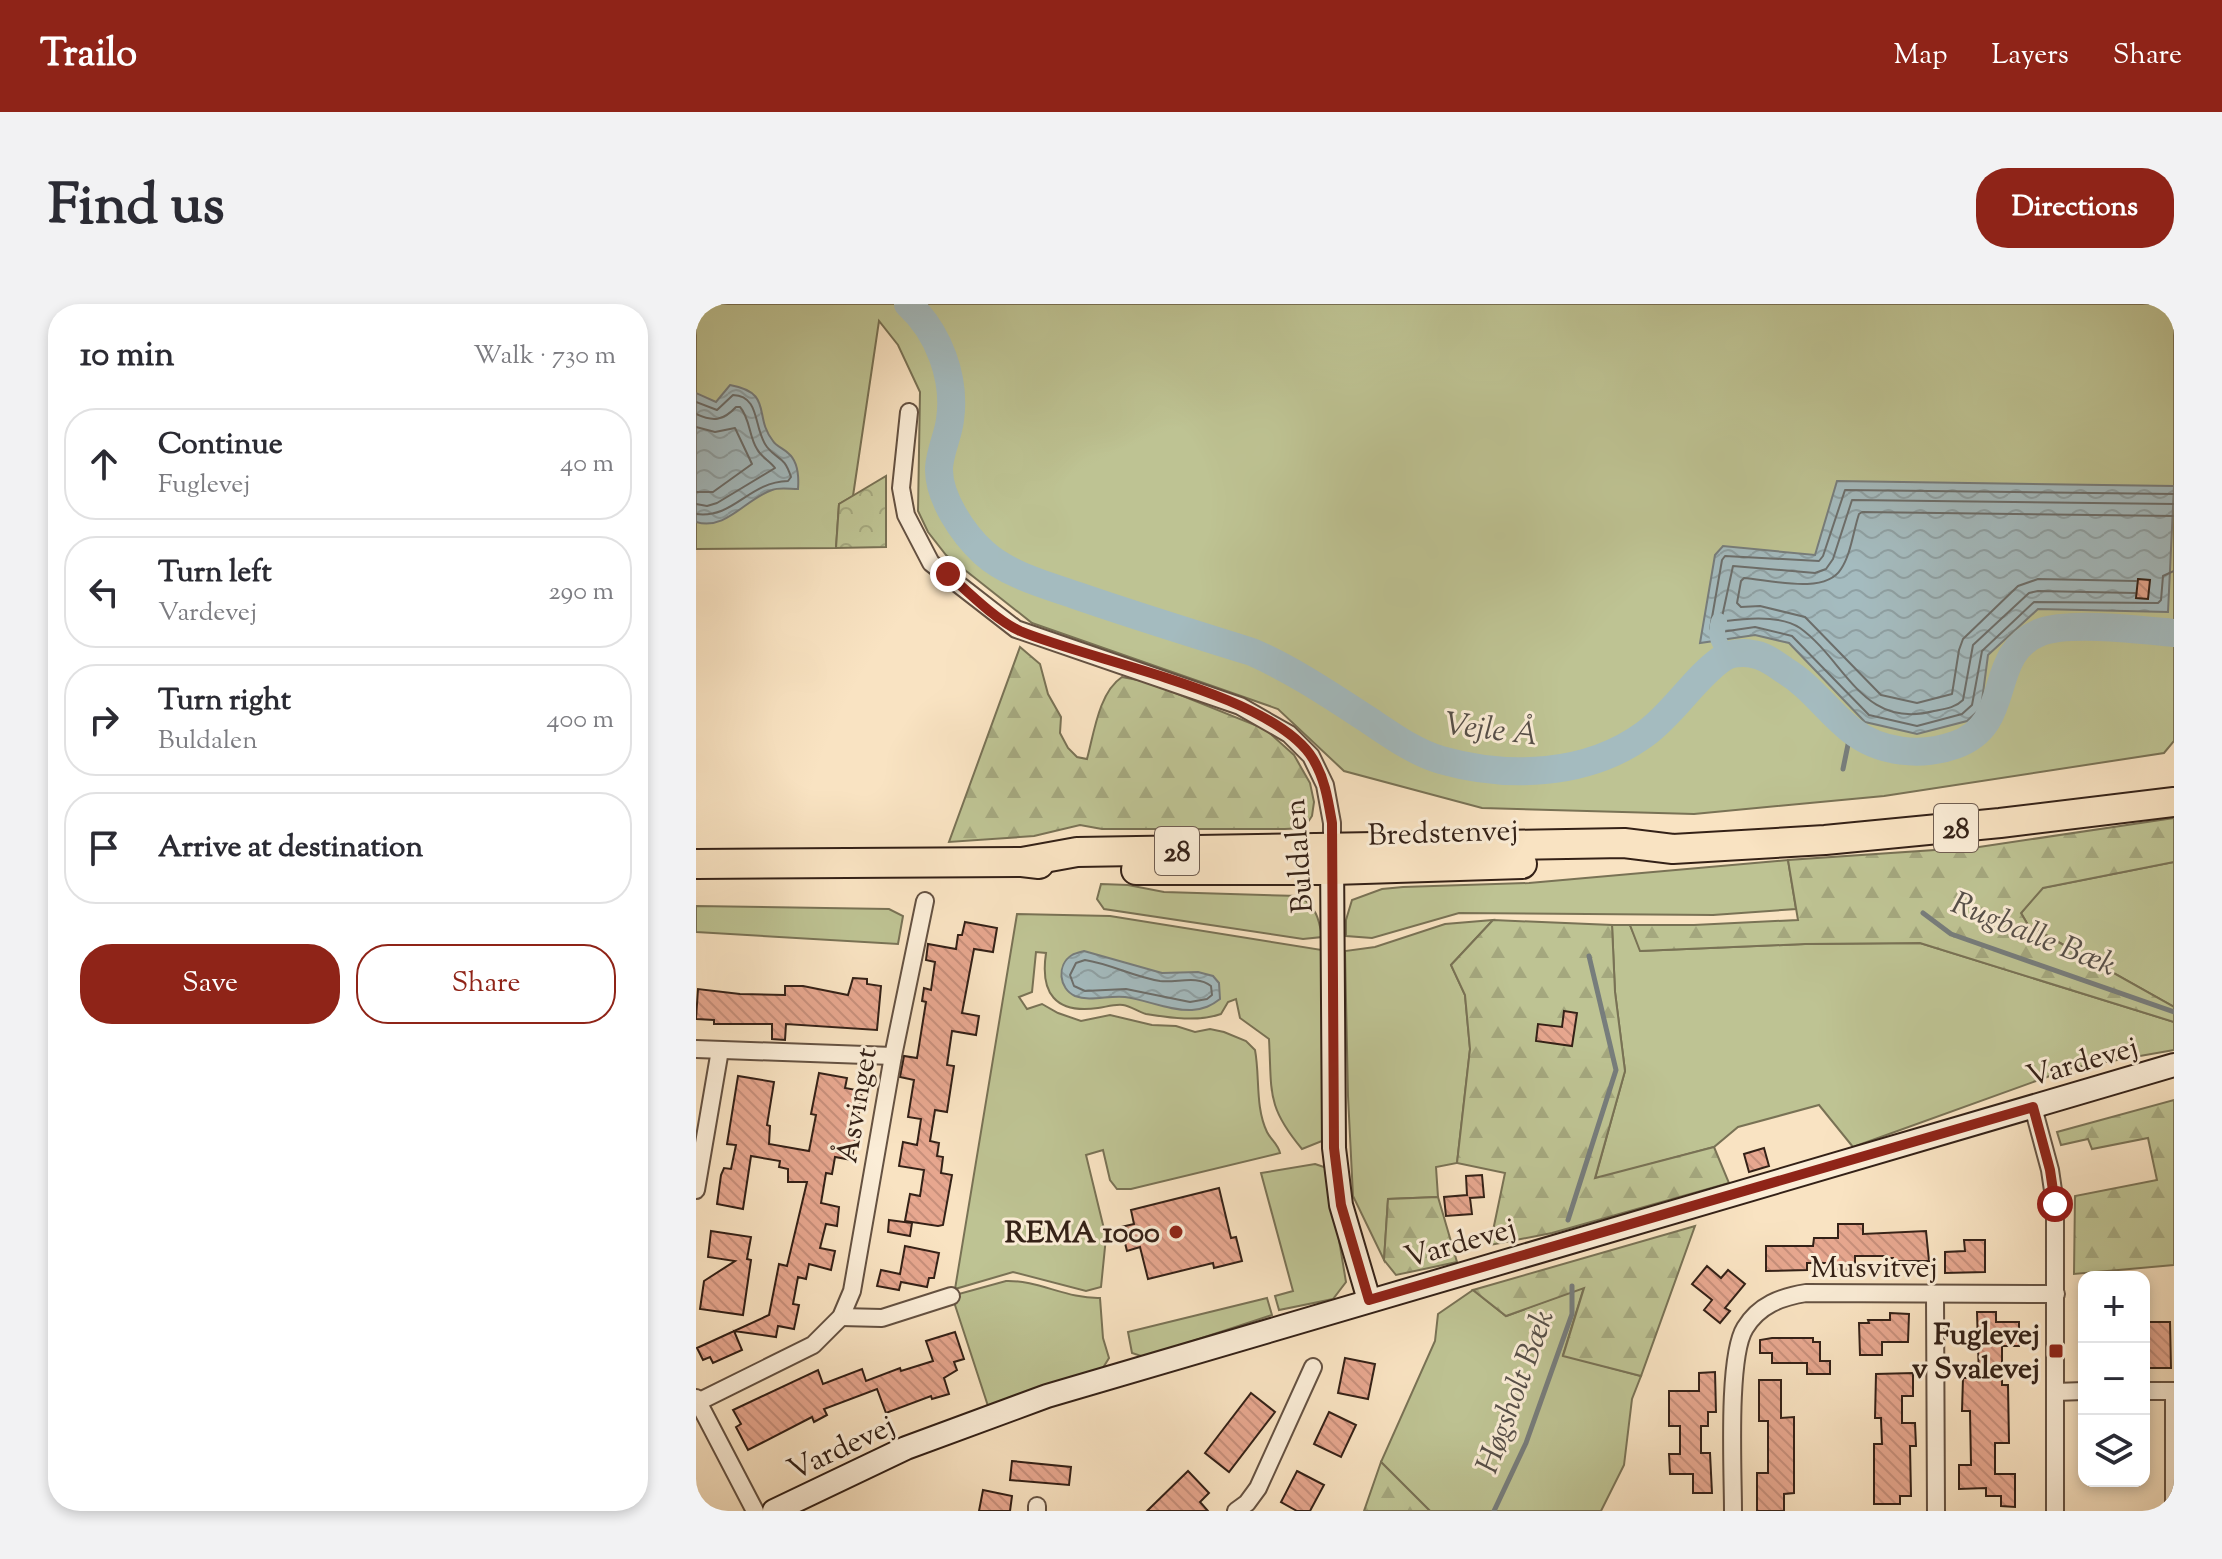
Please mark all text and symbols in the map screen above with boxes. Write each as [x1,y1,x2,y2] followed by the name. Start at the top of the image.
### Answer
[40,29,137,83] text: Trailo
[1894,36,1947,76] text: Map
[1991,36,2069,76] text: Layers
[2113,36,2182,76] text: Share
[48,168,224,249] text: Find us
[1976,168,2174,248] button: Directions
[80,332,174,381] text: 10 min
[473,338,616,375] text: Walk · 730 m
[158,424,283,467] text: Continue
[82,442,126,486] icon: ahead
[560,446,614,483] text: 40 m
[158,467,250,504] text: Fuglevej
[158,552,272,595] text: Turn left
[930,556,966,592] route end
[82,570,126,614] icon: left
[548,574,614,611] text: 290 m
[158,595,257,632] text: Vardevej
[158,680,291,723] text: Turn right
[82,698,126,742] icon: right
[547,702,614,739] text: 400 m
[1442,703,1540,759] water label: Vejle Å
[158,723,258,760] text: Buldalen
[1275,797,1326,915] street label: Buldalen
[1934,804,1978,852] road number: 28
[1367,810,1519,859] street label: Bredstenvej
[82,826,126,870] icon: arrive
[158,827,423,870] text: Arrive at destination
[1155,827,1199,875] road number: 28
[1944,882,2122,990] water label: Rugballe Bæk
[80,944,340,1024] button: Save
[356,944,616,1024] button: Share
[2022,1027,2144,1100] street label: Vardevej
[827,1044,890,1166] street label: Åsvinget
[2037,1186,2073,1222] route start
[1400,1208,1522,1281] street label: Vardevej
[1005,1213,1160,1256] place label: REMA 1000
[1167,1223,1185,1241] marker: REMA 1000
[1810,1248,1938,1291] street label: Musvitvej
[2078,1271,2150,1487] map controls
[2078,1271,2150,1343] button: +
[1466,1304,1568,1480] water label: Høgsholt Bæk
[1912,1315,2040,1392] place label: Fuglevej v Svalevej
[2047,1342,2065,1360] marker: Fuglevej v Svalevej
[2078,1343,2150,1415] button: −
[781,1406,903,1493] street label: Vardevej
[2078,1415,2150,1487] button: layers

